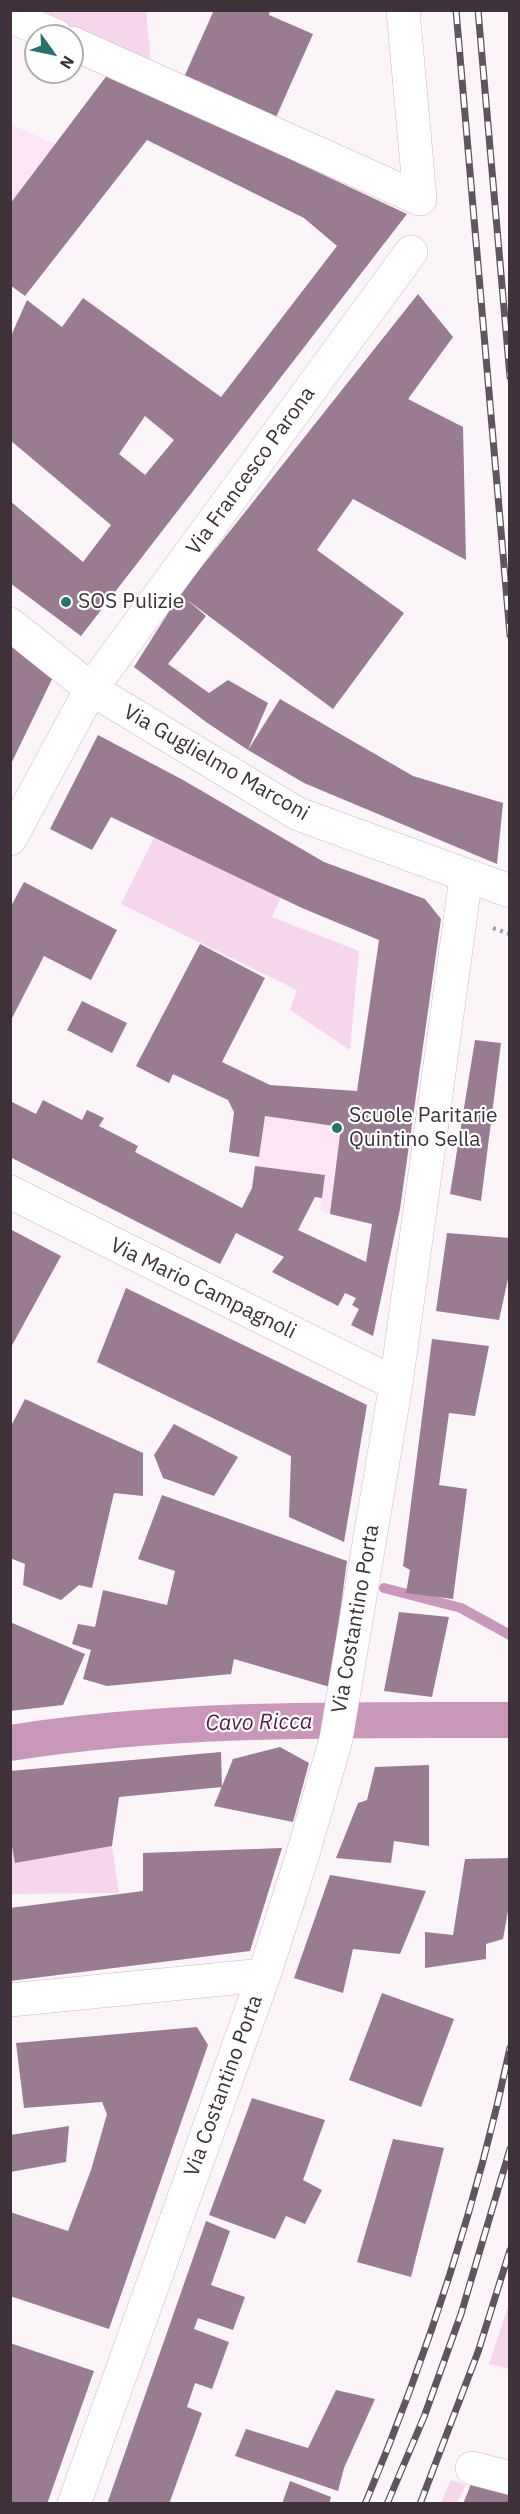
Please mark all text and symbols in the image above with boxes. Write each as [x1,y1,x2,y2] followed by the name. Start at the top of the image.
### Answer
[24,24,84,84] north arrow
[56,52,79,73] text: N
[181,382,321,560] street label: Via Francesco Parona
[78,589,184,615] place label: SOS Pulizie
[59,595,73,609] marker: SOS Pulizie
[119,700,313,826] street label: Via Guglielmo Marconi
[349,1103,497,1153] place label: Scuole Paritarie Quintino Sella
[330,1121,344,1135] marker: Scuole Paritarie Quintino Sella
[106,1233,300,1345] street label: Via Mario Campagnoli
[327,1523,385,1715] street label: Via Costantino Porta
[205,1709,313,1737] water label: Cavo Ricca
[179,1992,269,2180] street label: Via Costantino Porta

